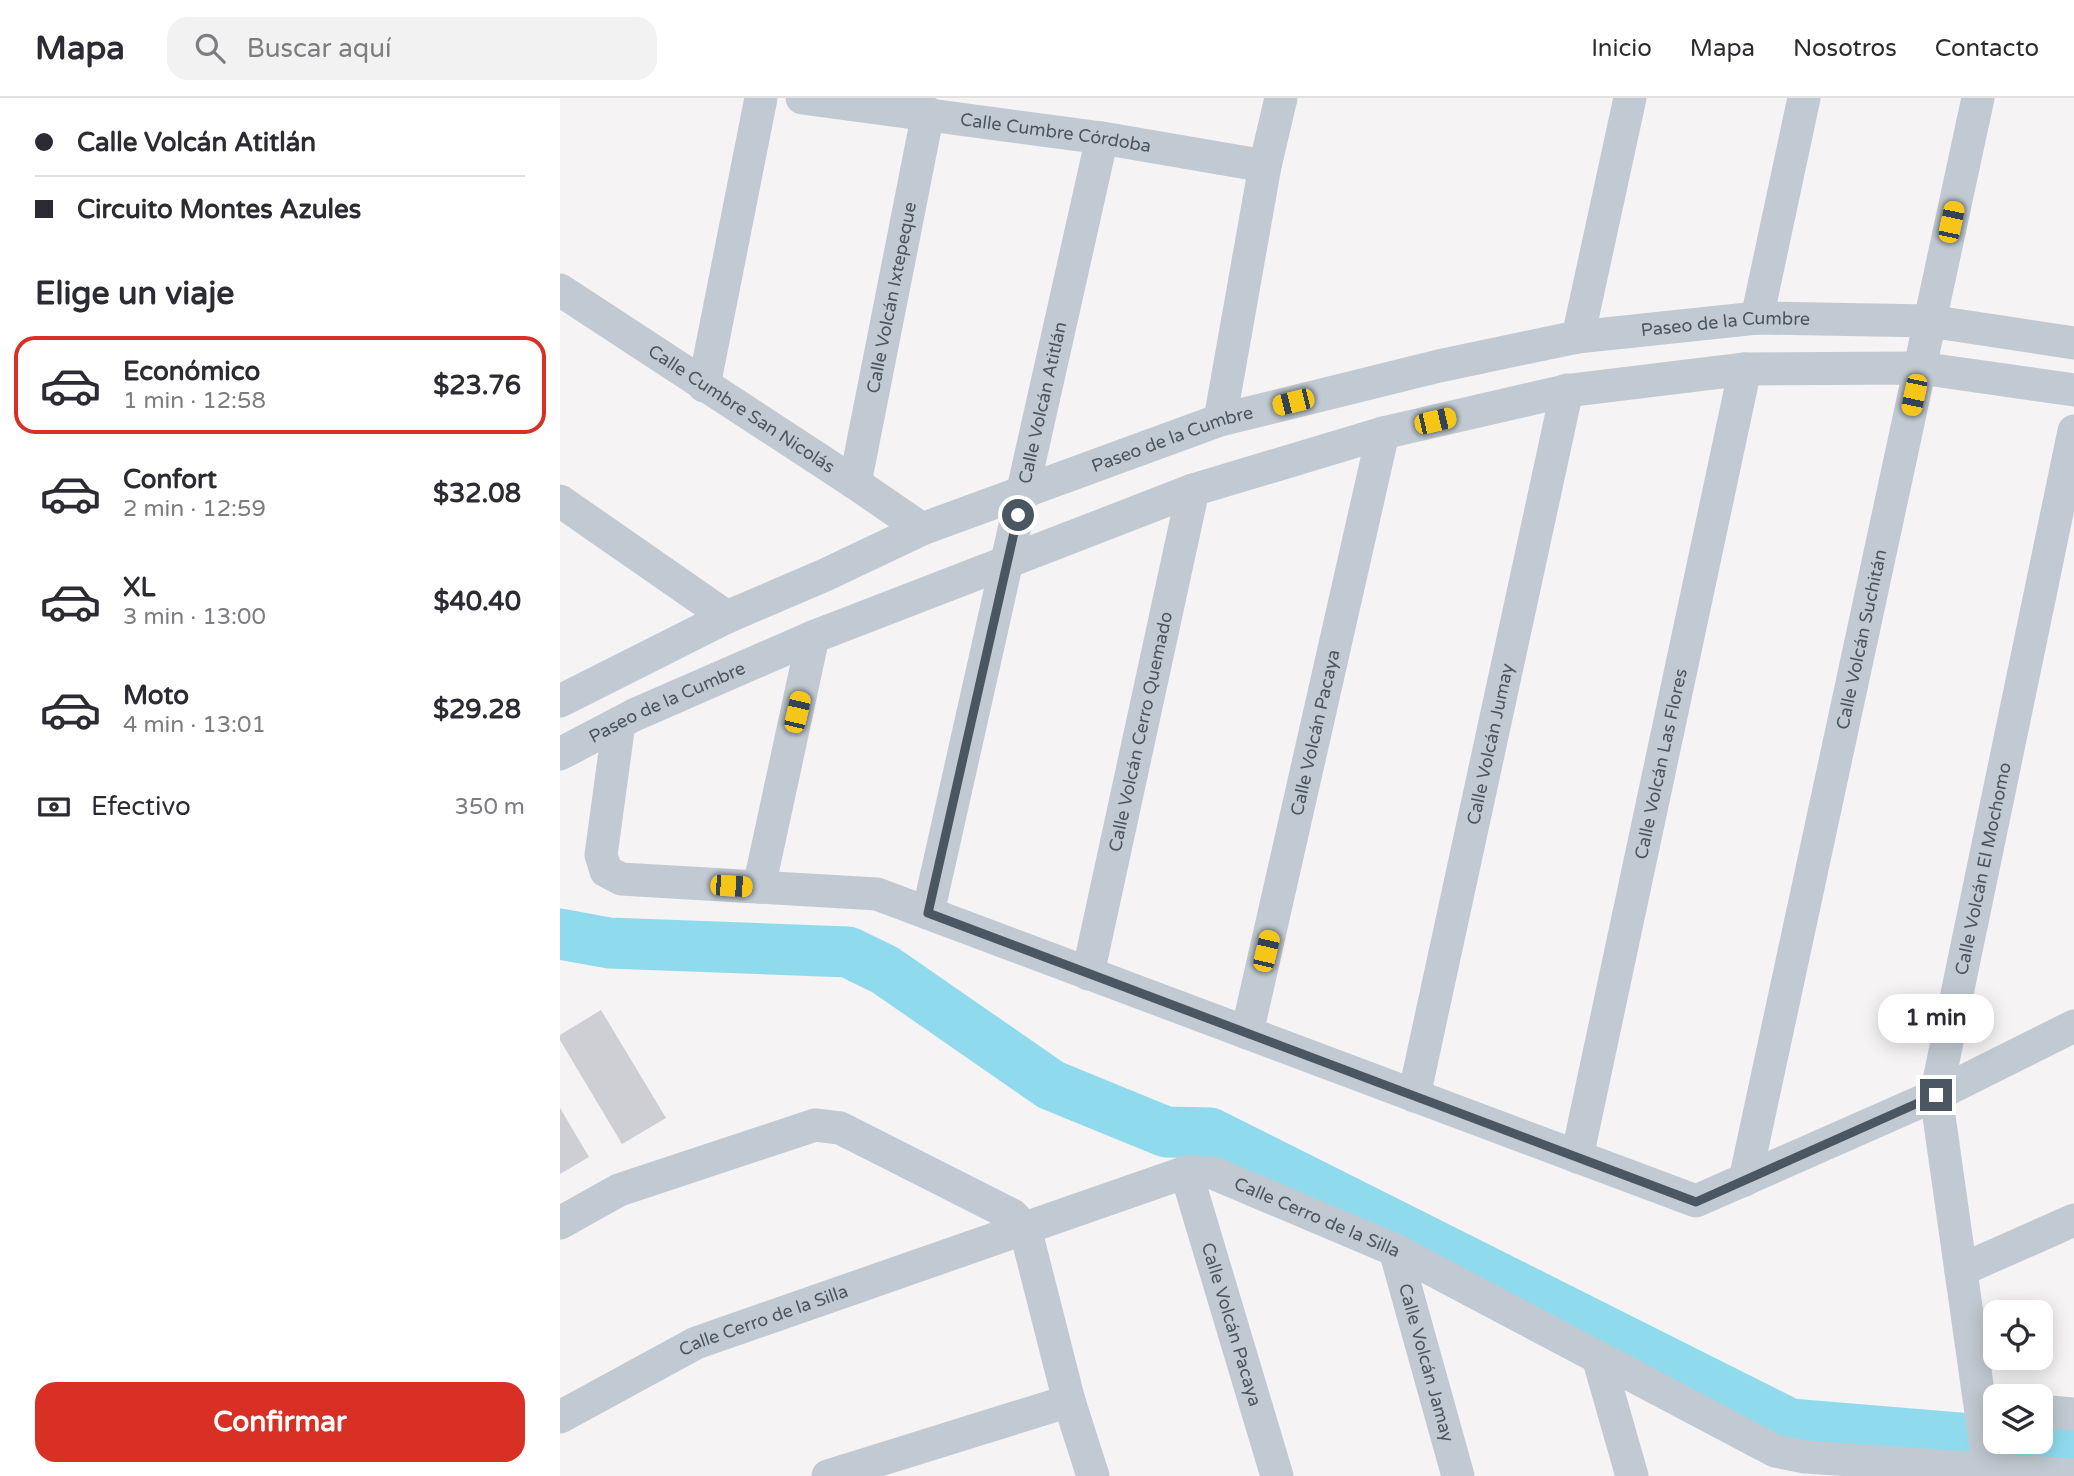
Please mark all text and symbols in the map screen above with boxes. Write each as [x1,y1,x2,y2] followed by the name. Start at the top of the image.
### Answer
[167,17,657,80] search box
[35,29,125,68] text: Mapa
[191,29,229,67] icon: search
[247,33,391,64] text: Buscar aquí
[1591,34,1652,63] text: Inicio
[1690,34,1755,63] text: Mapa
[1793,34,1897,63] text: Nosotros
[1935,34,2039,63] text: Contacto
[959,108,1153,157] street label: Calle Cumbre Córdoba
[77,127,316,158] text: Calle Volcán Atitlán
[77,194,361,225] text: Circuito Montes Azules
[1937,199,1966,245] car
[862,200,921,395] street label: Calle Volcán Ixtepeque
[35,275,234,313] text: Elige un viaje
[1640,307,1810,341] street label: Paseo de la Cumbre
[1014,319,1071,486] street label: Calle Volcán Atitlán
[644,340,839,478] street label: Calle Cumbre San Nicolás
[39,354,102,417] icon: car
[123,356,260,387] text: Económico
[433,370,521,401] text: $23.76
[1900,372,1929,418] car
[123,387,266,415] text: 1 min · 12:58
[1271,387,1316,417] car
[1088,401,1255,477] street label: Paseo de la Cumbre
[1413,406,1458,436] car
[39,462,102,525] icon: car
[123,464,217,495] text: Confort
[433,478,521,509] text: $32.08
[123,495,266,523] text: 2 min · 12:59
[1002,499,1034,531] route start
[1831,547,1892,732] street label: Calle Volcán Suchitán
[39,570,102,633] icon: car
[123,572,155,603] text: XL
[433,586,521,617] text: $40.40
[123,603,266,631] text: 3 min · 13:00
[1104,610,1177,854] street label: Calle Volcán Cerro Quemado
[1286,647,1345,818] street label: Calle Volcán Pacaya
[585,657,749,748] street label: Paseo de la Cumbre
[1462,661,1518,827] street label: Calle Volcán Jumay
[1630,666,1692,861] street label: Calle Volcán Las Flores
[39,678,102,741] icon: car
[123,680,189,711] text: Moto
[783,689,812,735] car
[433,694,521,725] text: $29.28
[123,711,266,739] text: 4 min · 13:01
[1950,760,2016,977] street label: Calle Volcán El Mochomo
[35,788,73,826] icon: cash
[91,791,191,822] text: Efectivo
[455,793,525,821] text: 350 m
[710,874,753,898] car
[1252,928,1281,974] car
[1878,993,1994,1042] callout: 1 min
[1905,1004,1967,1032] text: 1 min
[1920,1079,1952,1111] route end
[1231,1172,1404,1262] street label: Calle Cerro de la Silla
[1197,1240,1266,1409] street label: Calle Volcán Pacaya
[675,1280,851,1361] street label: Calle Cerro de la Silla
[1394,1281,1459,1445] street label: Calle Volcán Jamay
[1983,1300,2053,1454] map controls
[1983,1300,2053,1370] button: locate
[35,1382,525,1462] button: Confirmar
[1983,1384,2053,1454] button: layers

